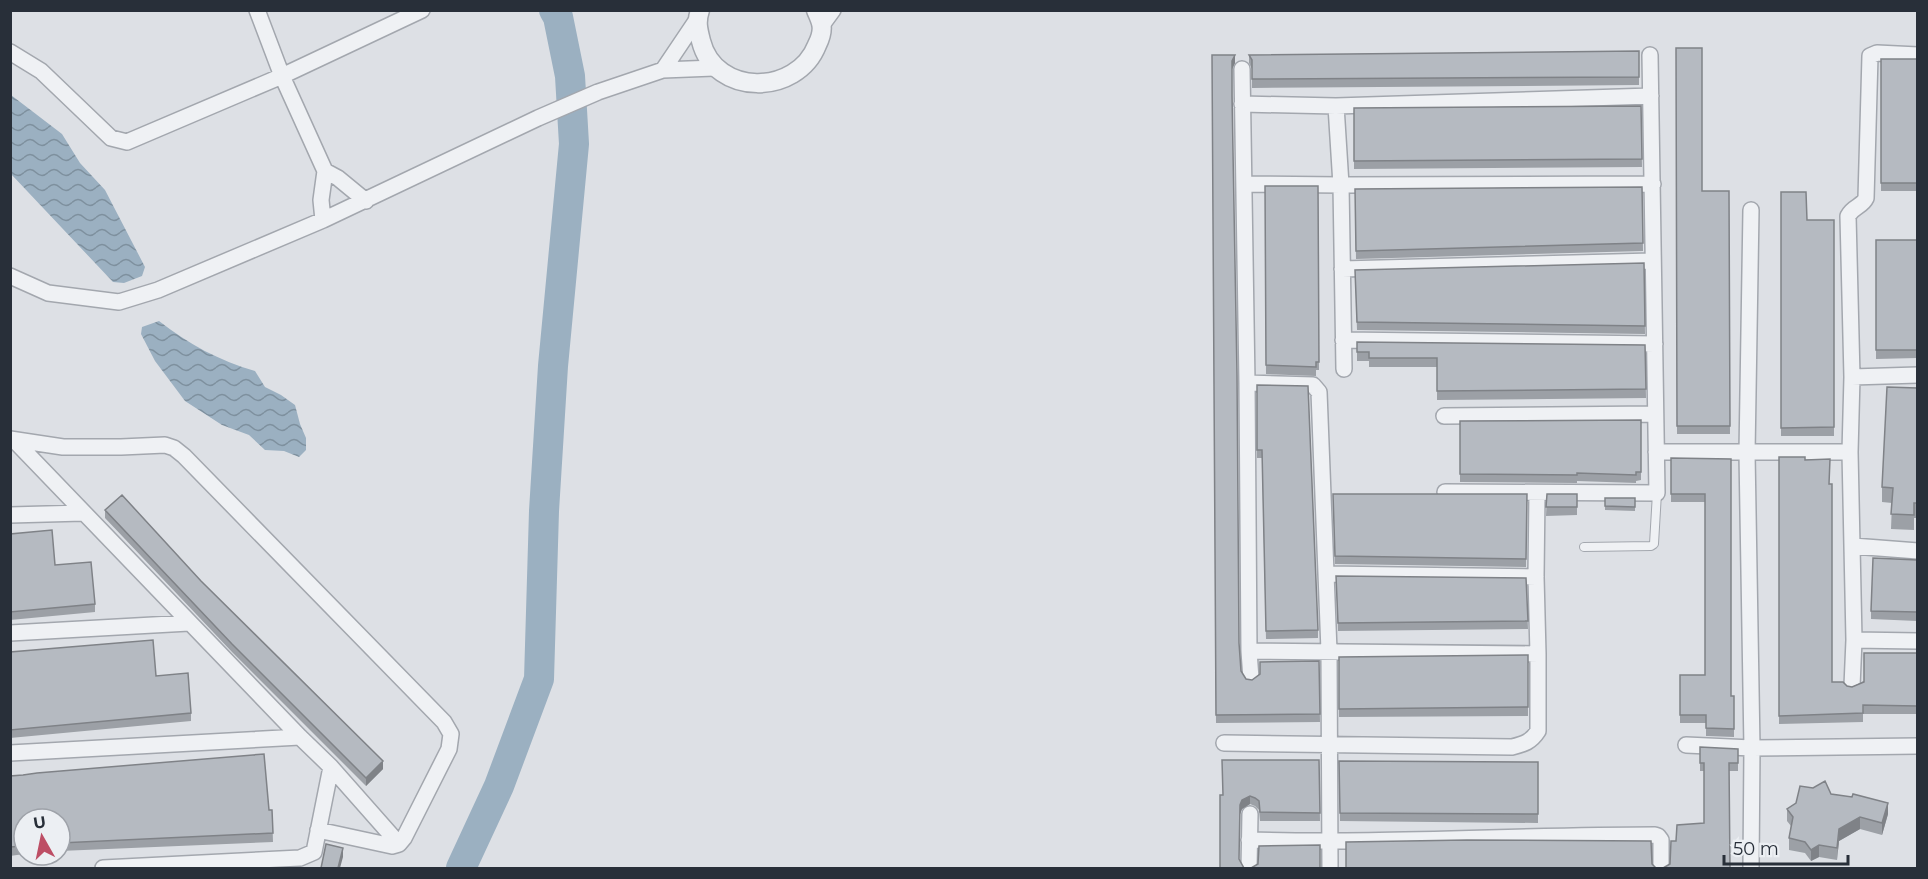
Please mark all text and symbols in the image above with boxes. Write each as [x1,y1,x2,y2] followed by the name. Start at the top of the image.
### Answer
[12,807,72,867] north arrow
[32,812,47,833] text: U
[1724,828,1848,866] scale bar
[1733,838,1779,860] text: 50 m

